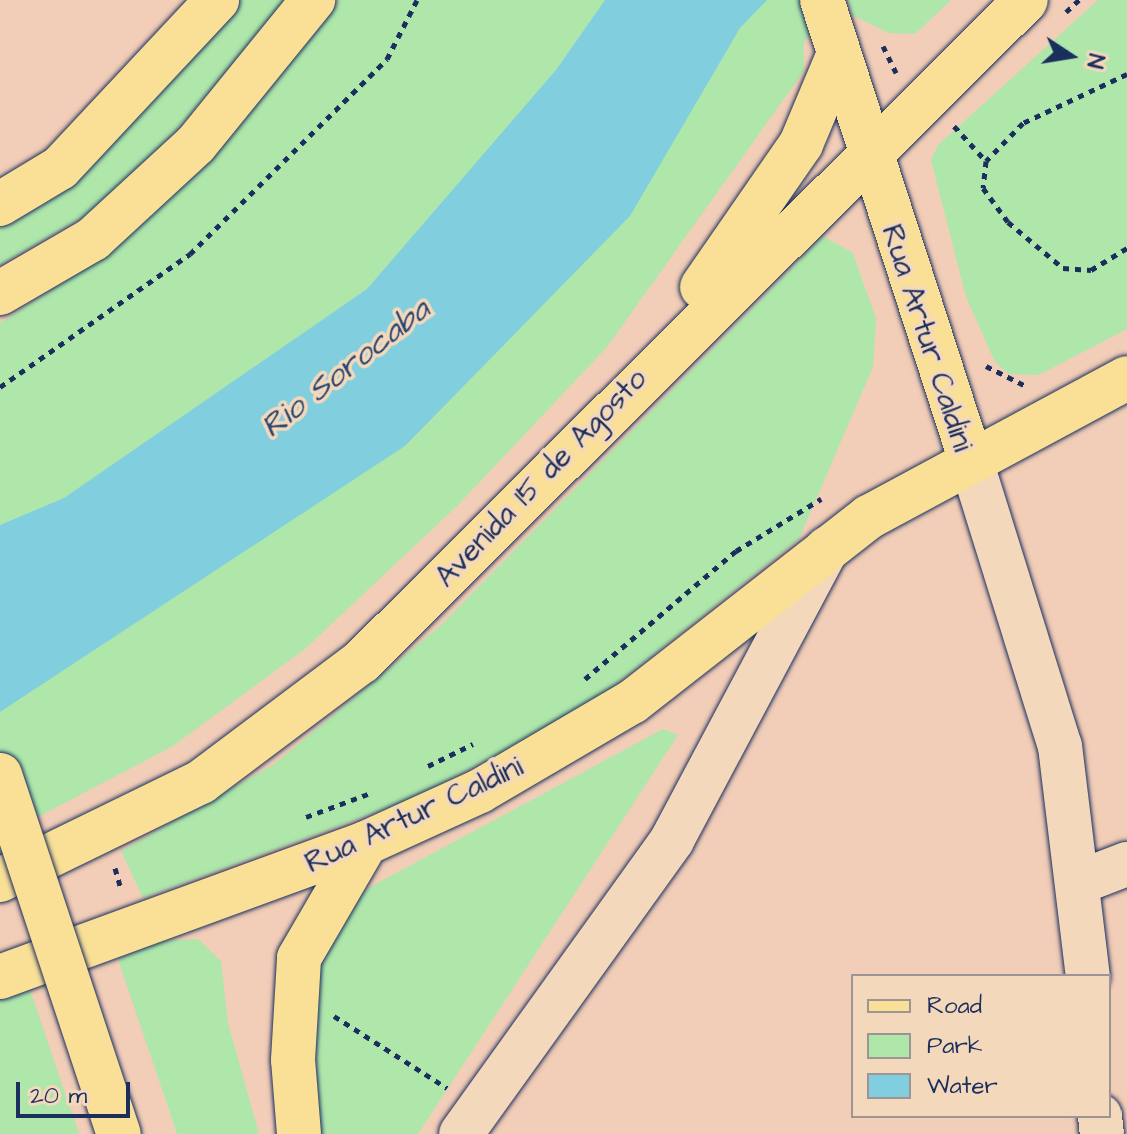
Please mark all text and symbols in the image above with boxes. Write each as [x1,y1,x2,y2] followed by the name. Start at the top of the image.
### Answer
[1031,16,1111,96] north arrow
[1078,51,1112,71] text: N
[873,220,981,456] street label: Rua Artur Caldini
[254,291,438,447] water label: Rio Sorocaba
[427,361,655,595] street label: Avenida 15 de Agosto
[299,749,529,881] street label: Rua Artur Caldini
[851,974,1111,1118] legend
[927,989,982,1023] text: Road
[927,1029,983,1063] text: Park
[20,1066,134,1116] scale bar
[927,1069,998,1103] text: Water
[30,1079,87,1113] text: 20 m

